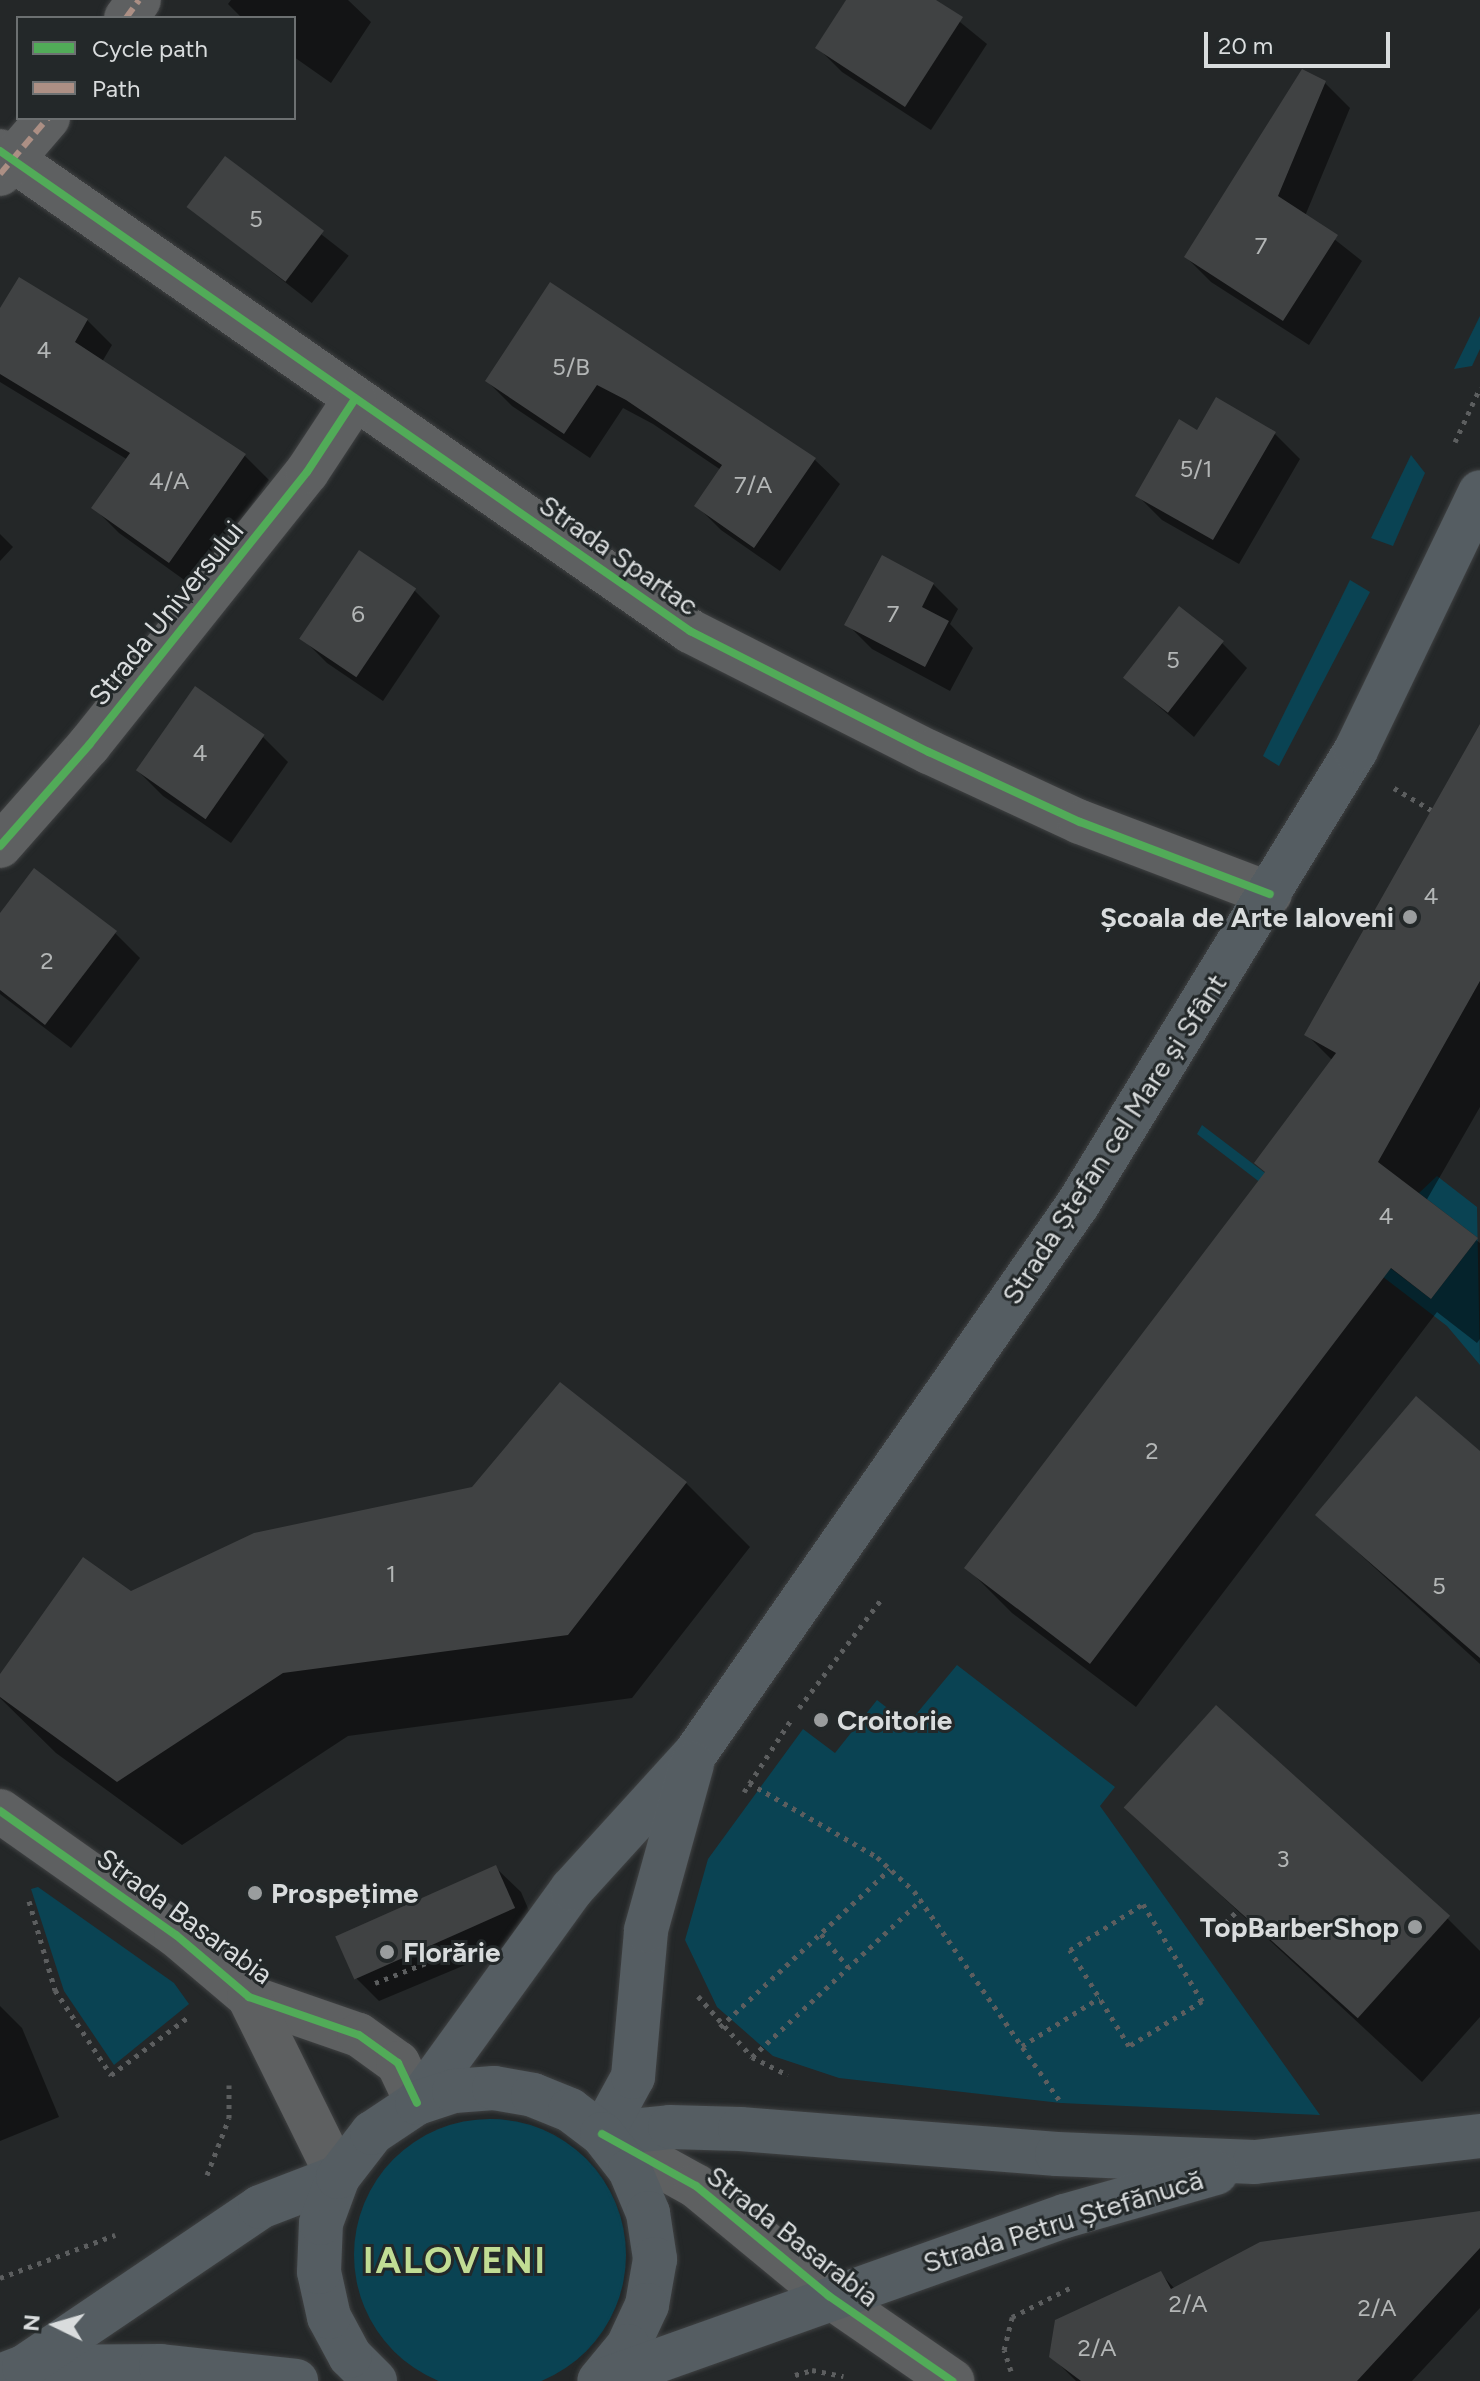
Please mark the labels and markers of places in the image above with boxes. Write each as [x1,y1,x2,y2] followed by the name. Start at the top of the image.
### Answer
[1100,900,1394,934] place label: Școala de Arte Ialoveni
[1401,908,1419,926] marker: Școala de Arte Ialoveni
[837,1703,952,1737] place label: Croitorie
[812,1711,830,1729] marker: Croitorie
[271,1876,419,1910] place label: Prospețime
[246,1884,264,1902] marker: Prospețime
[1200,1910,1399,1944] place label: TopBarberShop
[1406,1918,1424,1936] marker: TopBarberShop
[403,1935,501,1969] place label: Florărie
[378,1943,396,1961] marker: Florărie

